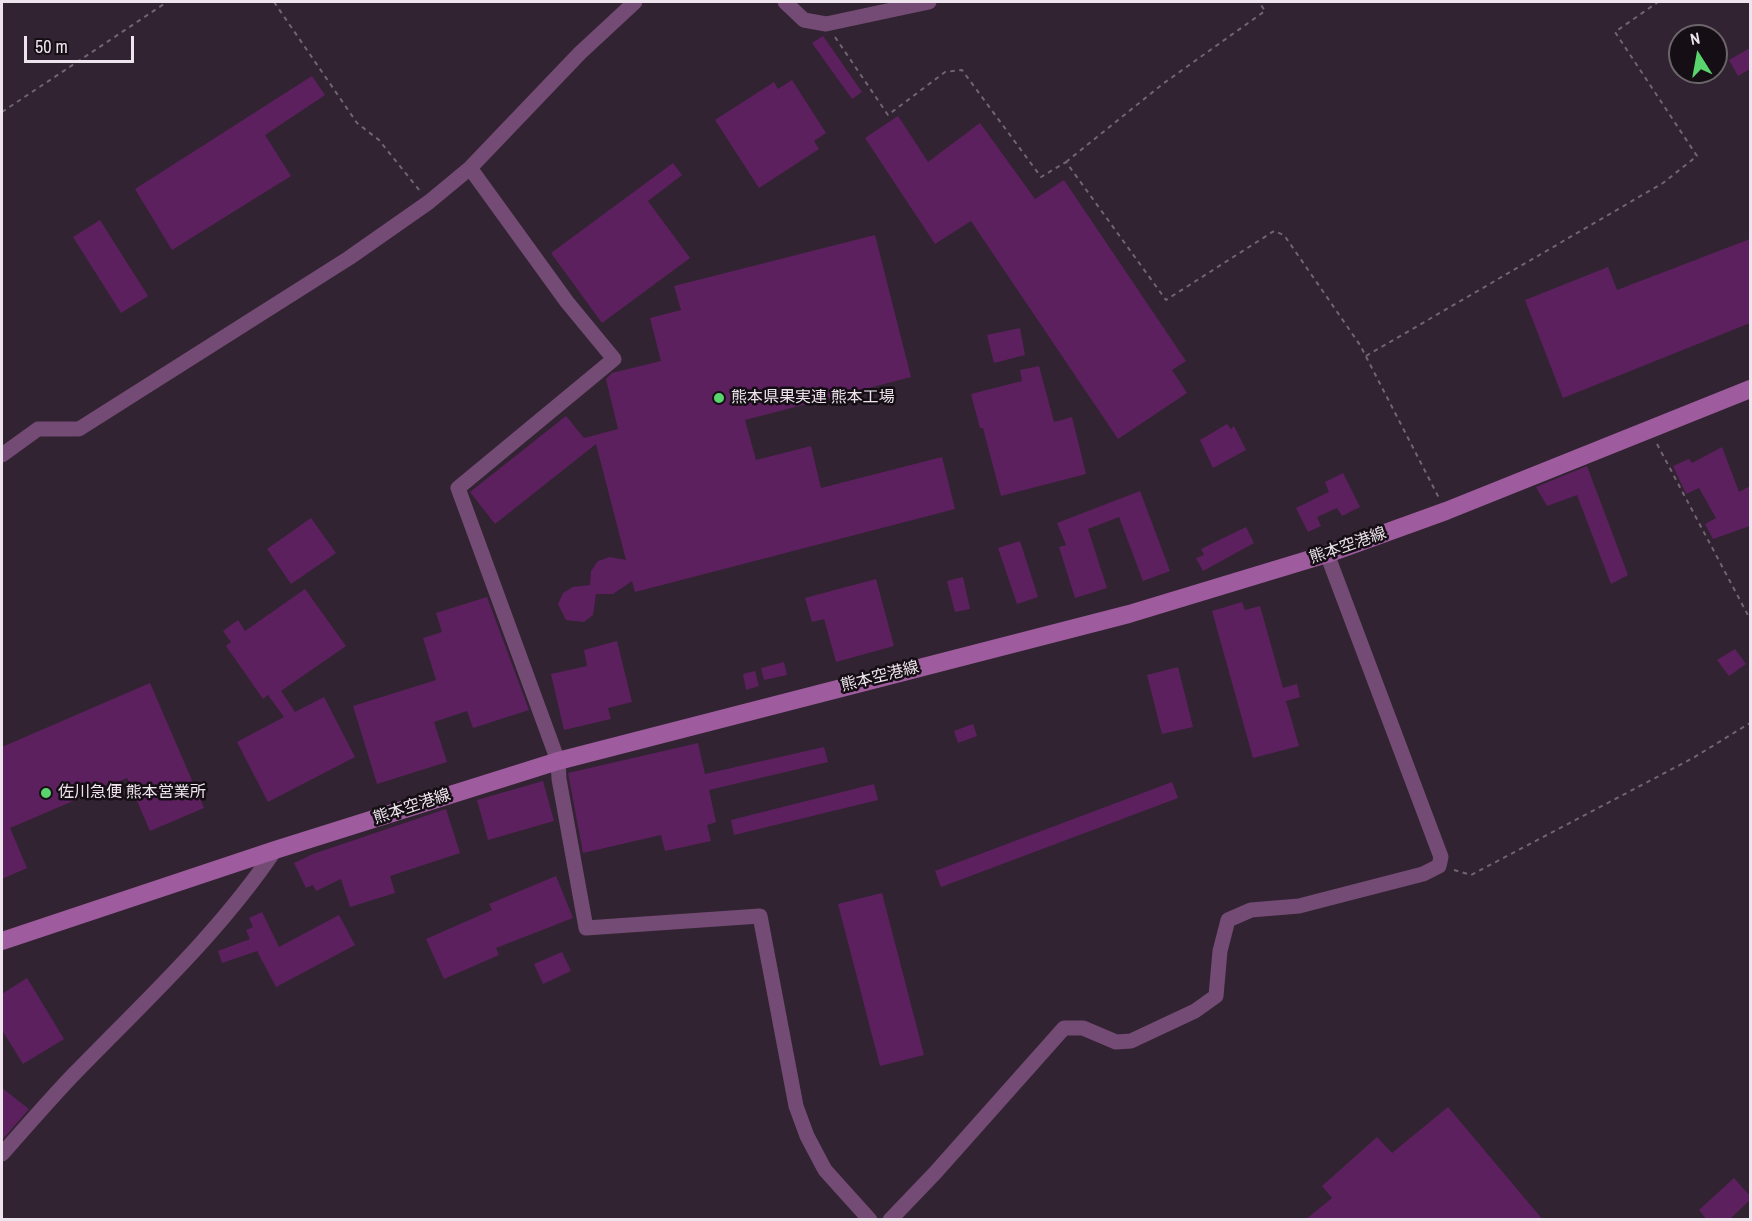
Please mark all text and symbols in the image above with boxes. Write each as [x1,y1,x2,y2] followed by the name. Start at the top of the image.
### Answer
[27,24,136,62] scale bar
[1668,24,1728,84] north arrow
[1688,27,1702,50] text: N
[35,34,68,59] text: 50 m
[731,388,895,408] place label: 熊本県果実連 熊本工場
[712,391,726,405] marker: 熊本県果実連 熊本工場
[1307,524,1389,568] street label: 熊本空港線
[839,658,921,696] street label: 熊本空港線
[58,783,206,803] place label: 佐川急便 熊本営業所
[39,786,53,800] marker: 佐川急便 熊本営業所
[371,786,453,828] street label: 熊本空港線

